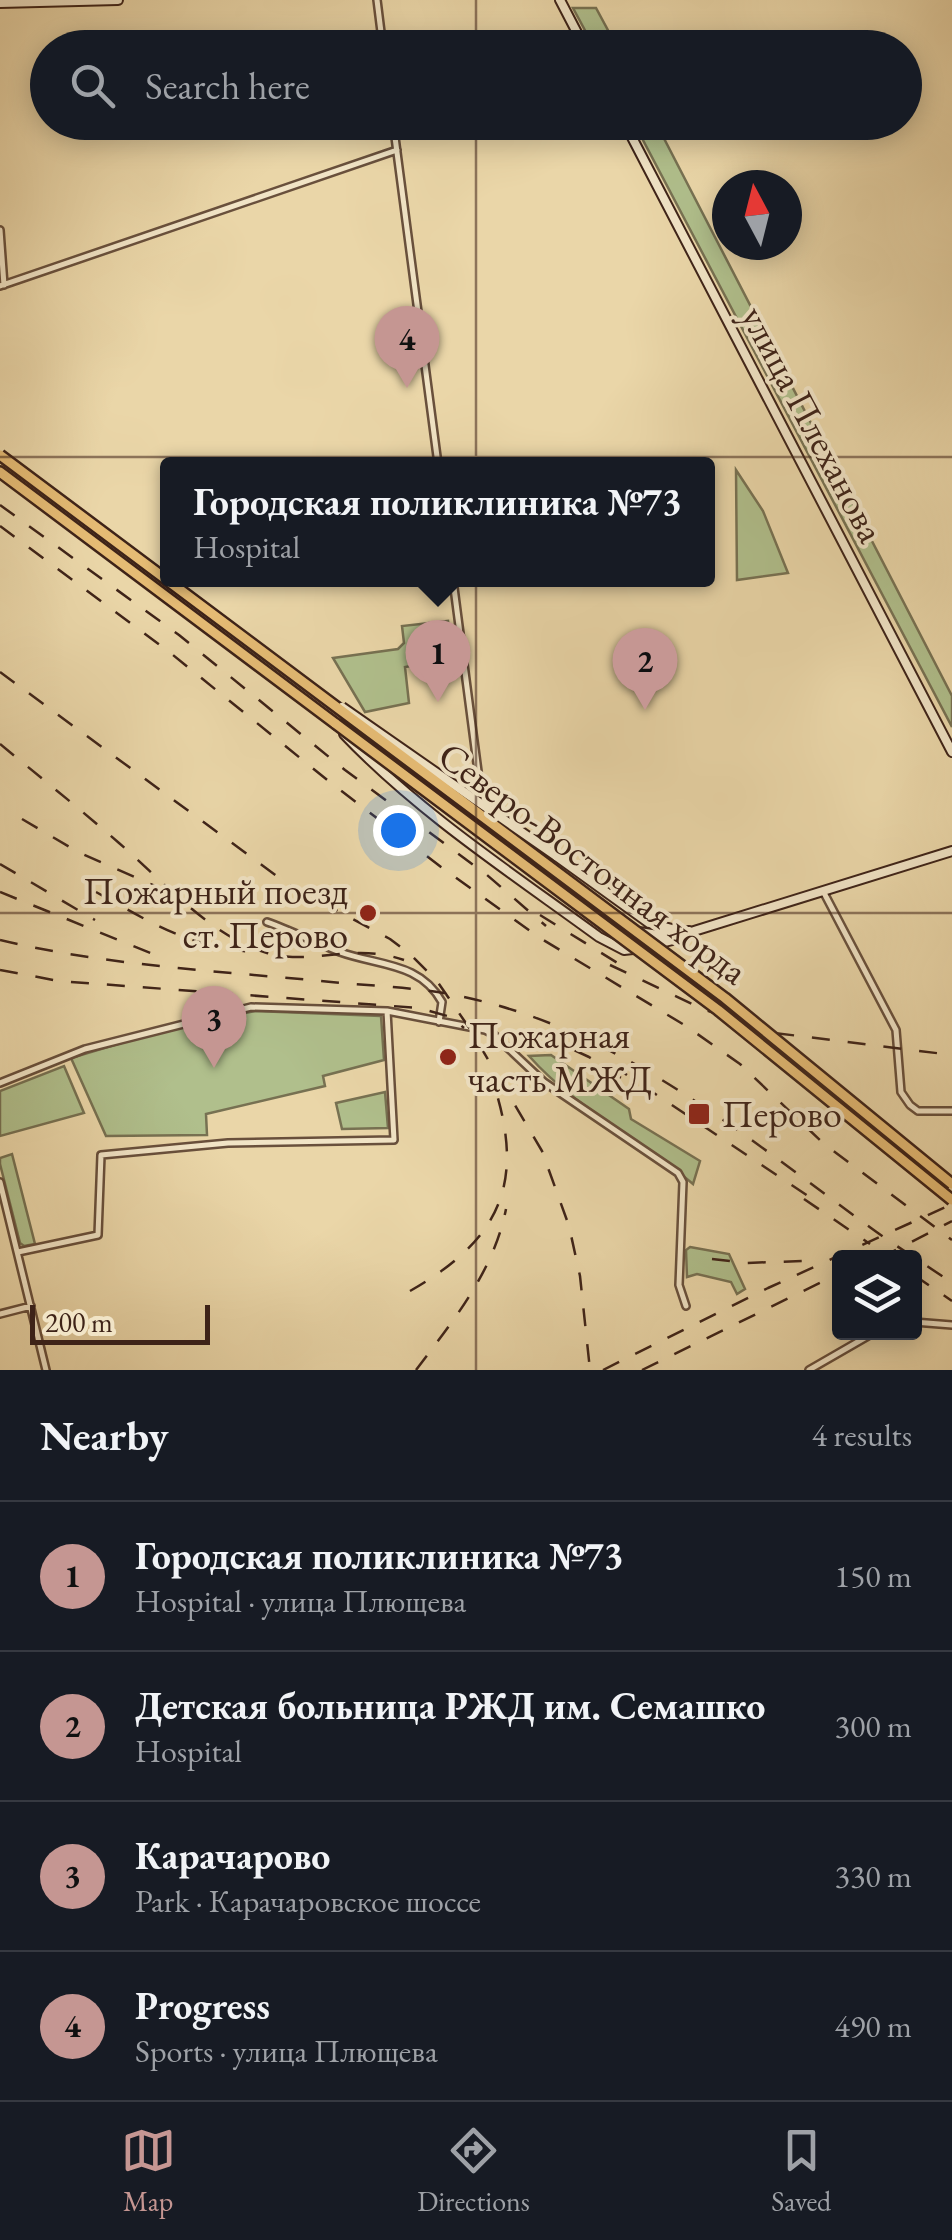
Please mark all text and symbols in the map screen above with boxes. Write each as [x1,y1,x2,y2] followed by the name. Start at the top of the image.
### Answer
[30,30,922,140] search box
[65,58,120,113] icon: search
[145,61,310,110] text: Search here
[712,170,802,260] north arrow
[731,297,897,551] street label: улица Плеханова
[374,306,440,388] pin: 4
[160,457,715,587] popup
[193,477,682,526] text: Городская поликлиника №73
[193,526,300,568] text: Hospital
[406,620,470,702] pin: 1
[612,628,678,710] pin: 2
[429,730,758,995] street label: Северо-Восточная хорда
[373,805,424,856] your location
[83,866,348,959] place label: Пожарный поезд ст. Перово
[357,902,379,924] marker: Пожарный поезд ст. Перово
[182,986,246,1068] pin: 3
[468,1010,653,1103] place label: Пожарная часть МЖД
[437,1046,459,1068] marker: Пожарная часть МЖД
[722,1089,842,1138] place label: Перово
[686,1101,712,1127] marker: Перово
[832,1250,922,1340] map controls
[832,1250,922,1340] button: layers
[30,1300,210,1344] scale bar
[45,1304,113,1340] text: 200 m
[40,1408,169,1463] text: Nearby
[812,1414,912,1456] text: 4 results
[135,1531,624,1580] text: Городская поликлиника №73
[64,1555,81,1597] text: 1
[835,1555,912,1597] text: 150 m
[135,1580,466,1622] text: Hospital · улица Плющева
[135,1681,765,1730] text: Детская больница РЖД им. Семашко
[64,1705,81,1747] text: 2
[835,1705,912,1747] text: 300 m
[135,1730,242,1772] text: Hospital
[135,1831,330,1880] text: Карачарово
[64,1855,81,1897] text: 3
[835,1855,912,1897] text: 330 m
[135,1880,481,1922] text: Park · Карачаровское шоссе
[135,1981,270,2030] text: Progress
[64,2005,81,2047] text: 4
[835,2005,912,2047] text: 490 m
[135,2030,438,2072] text: Sports · улица Плющева
[121,2123,176,2219] tab: Map
[417,2123,530,2219] tab: Directions
[771,2123,831,2219] tab: Saved

